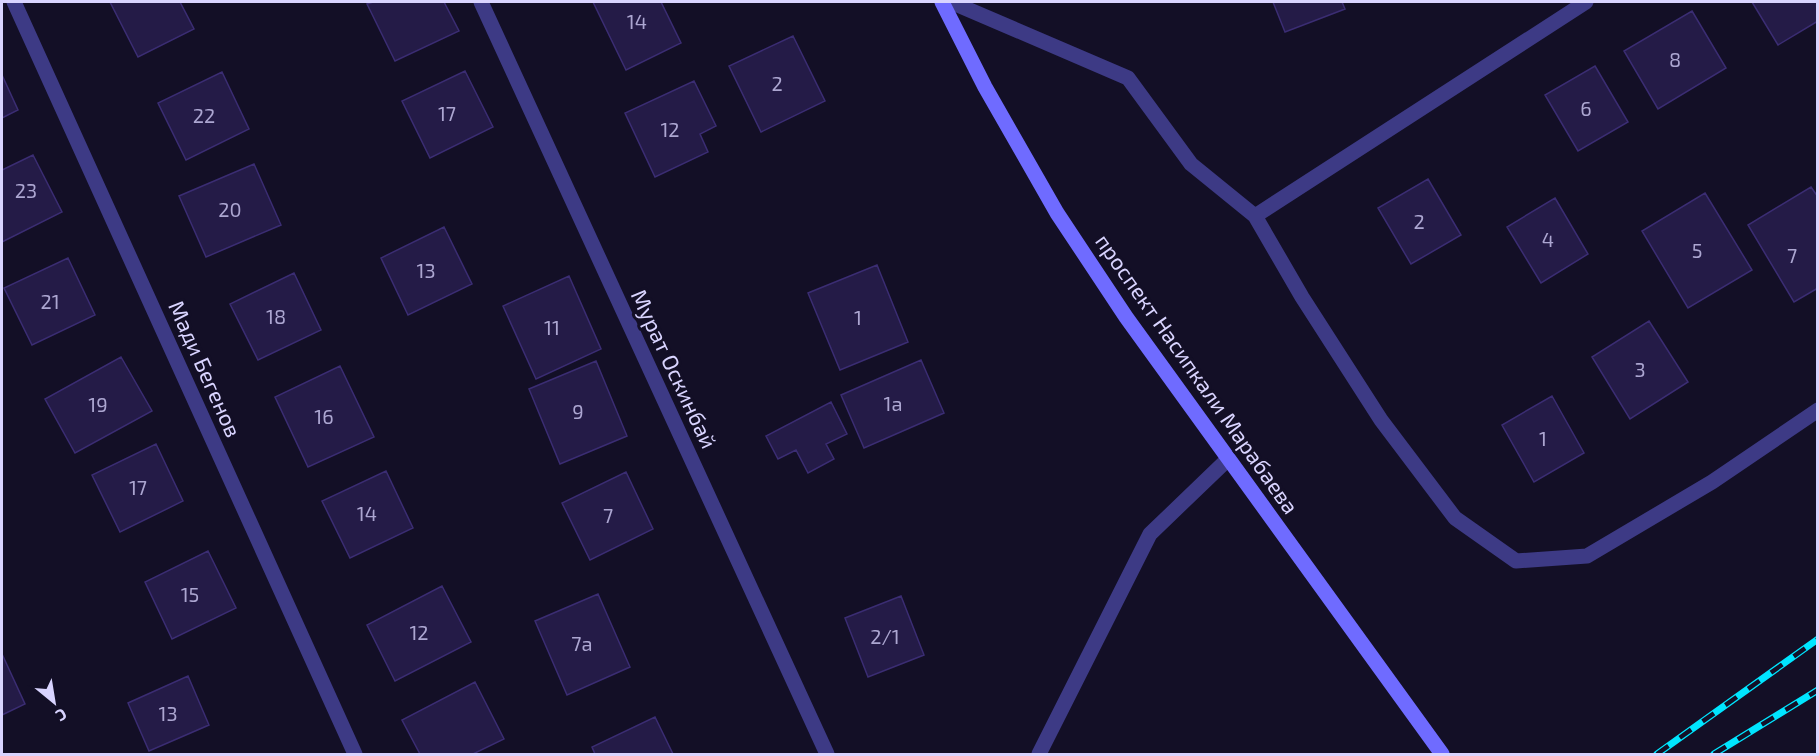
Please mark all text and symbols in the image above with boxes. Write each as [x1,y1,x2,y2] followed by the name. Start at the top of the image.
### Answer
[627,9,647,33] house number: 14
[1669,47,1681,71] house number: 8
[771,71,783,95] house number: 2
[1580,96,1592,120] house number: 6
[438,101,456,125] house number: 17
[193,103,215,127] house number: 22
[660,117,680,141] house number: 12
[15,178,37,202] house number: 23
[218,197,242,221] house number: 20
[1413,209,1425,233] house number: 2
[1542,227,1554,251] house number: 4
[1091,229,1305,518] street label: проспект Насипкали Марабаева
[1692,238,1702,262] house number: 5
[1787,243,1797,267] house number: 7
[416,258,436,282] house number: 13
[626,285,723,453] street label: Мурат Оскинбай
[40,289,60,313] house number: 21
[164,296,248,441] street label: Мади Бегенов
[266,304,286,328] house number: 18
[854,305,862,329] house number: 1
[544,315,560,339] house number: 11
[1634,357,1646,381] house number: 3
[884,391,903,415] house number: 1а
[88,392,108,416] house number: 19
[572,399,584,423] house number: 9
[314,404,334,428] house number: 16
[1539,426,1547,450] house number: 1
[129,475,147,499] house number: 17
[357,501,377,525] house number: 14
[603,503,613,527] house number: 7
[181,582,199,606] house number: 15
[409,620,429,644] house number: 12
[870,624,900,648] house number: 2/1
[571,631,593,655] house number: 7а
[24,672,84,732] north arrow
[158,701,178,725] house number: 13
[53,705,71,726] text: С

